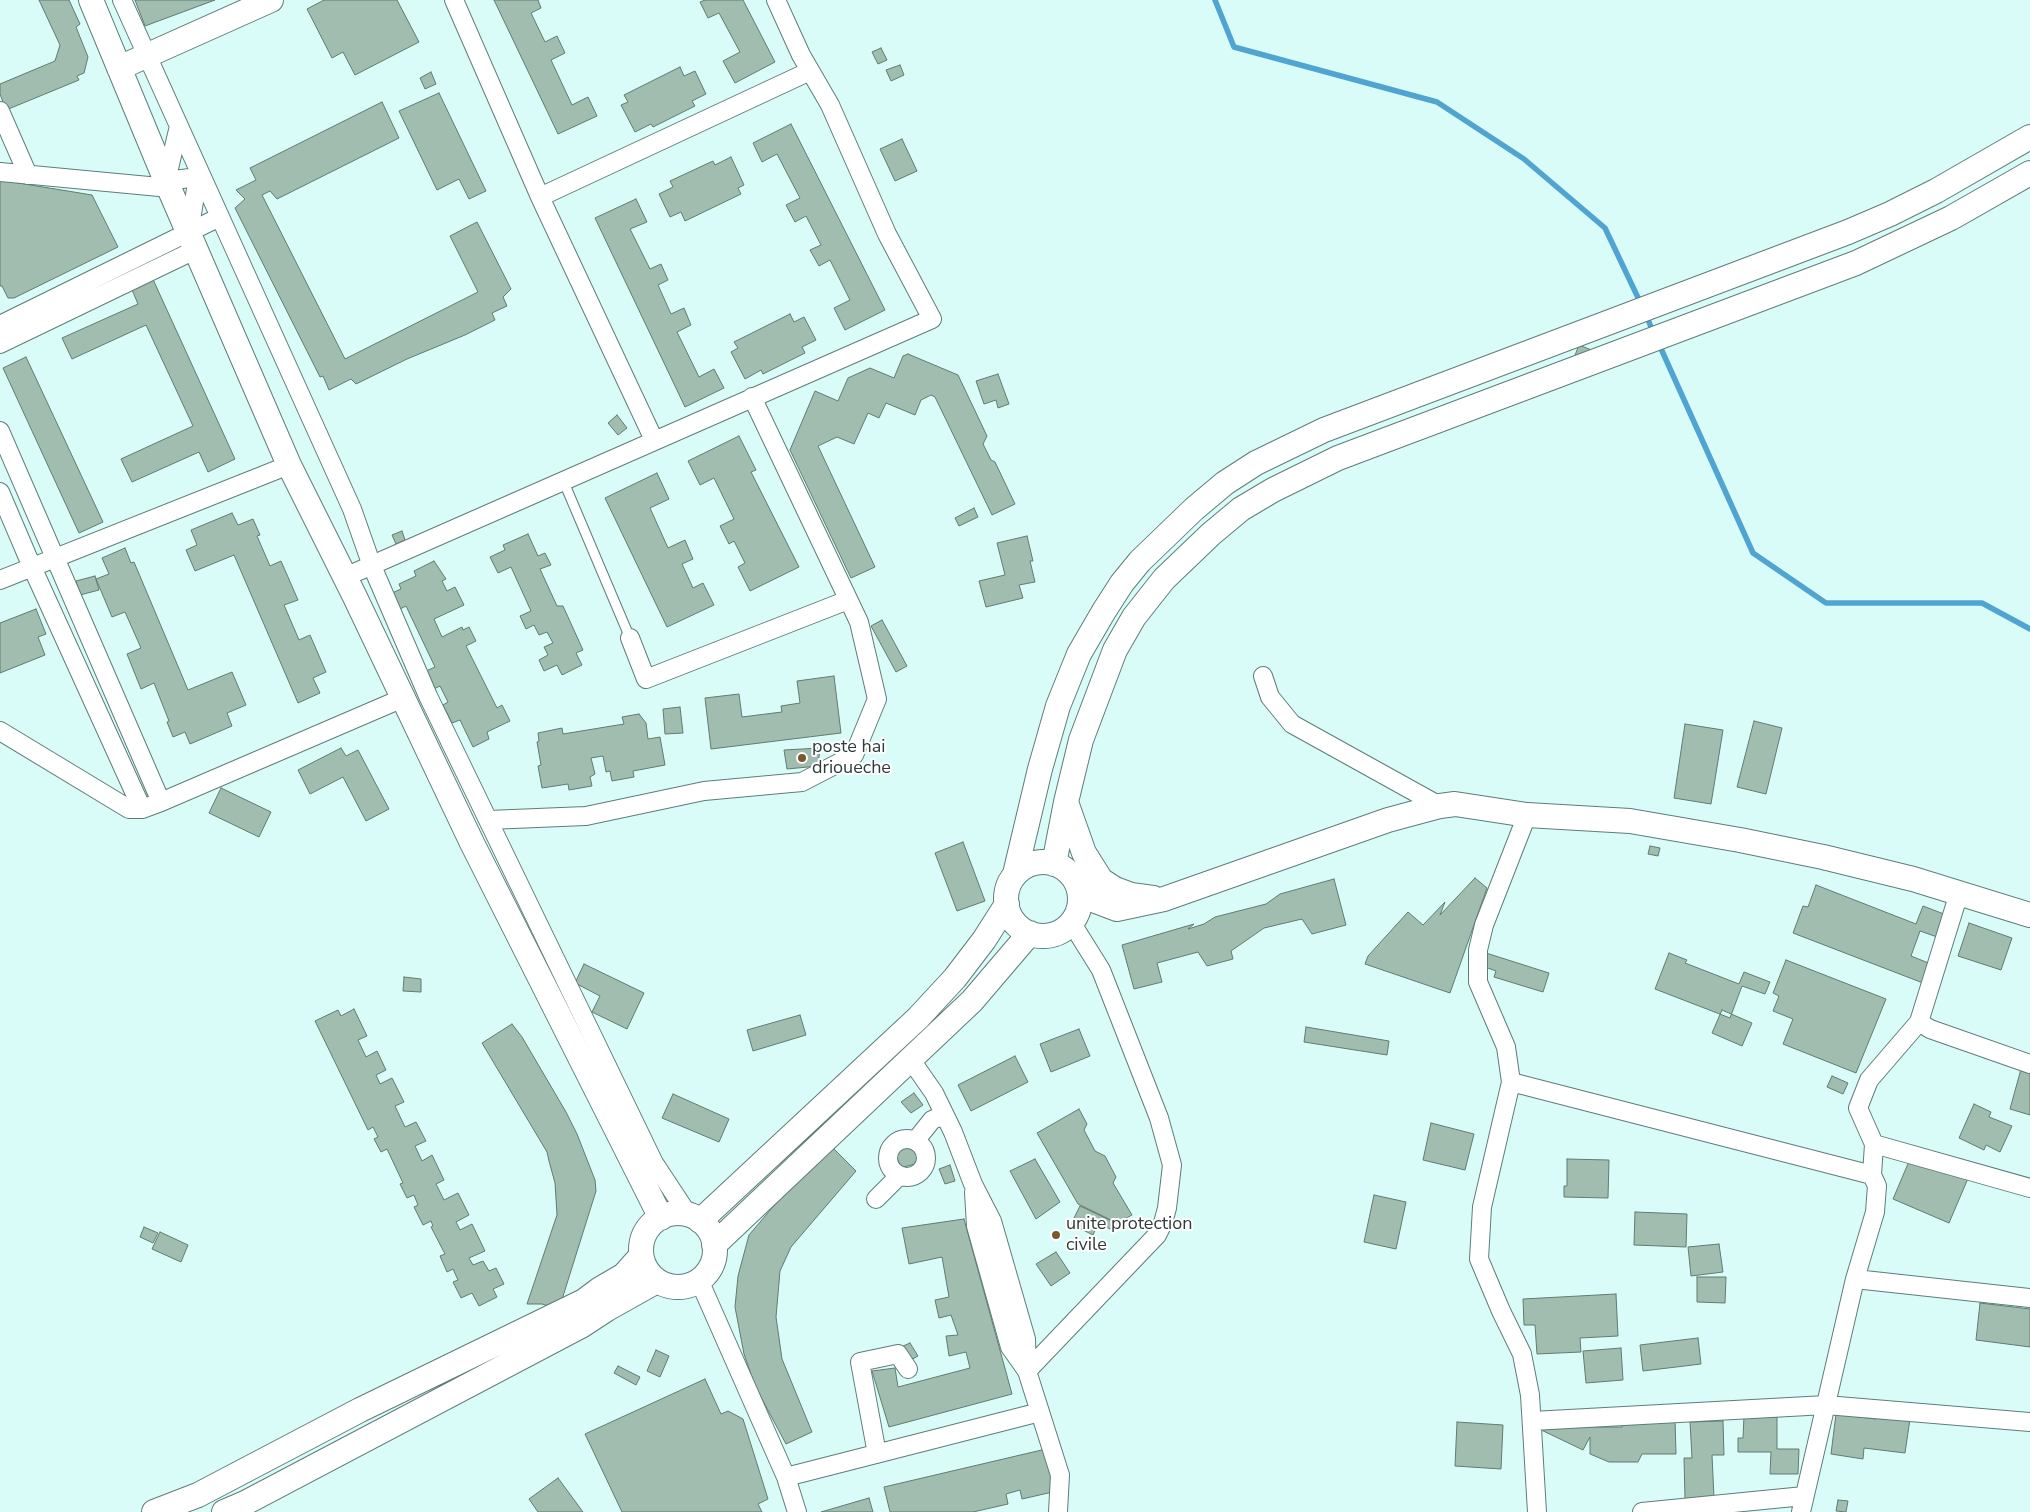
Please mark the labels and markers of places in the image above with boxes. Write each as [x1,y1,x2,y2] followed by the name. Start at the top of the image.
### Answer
[812,737,891,780] place label: poste hai drioueche
[796,752,808,764] marker: poste hai drioueche
[1066,1214,1192,1256] place label: unite protection civile
[1050,1229,1062,1241] marker: unite protection civile

